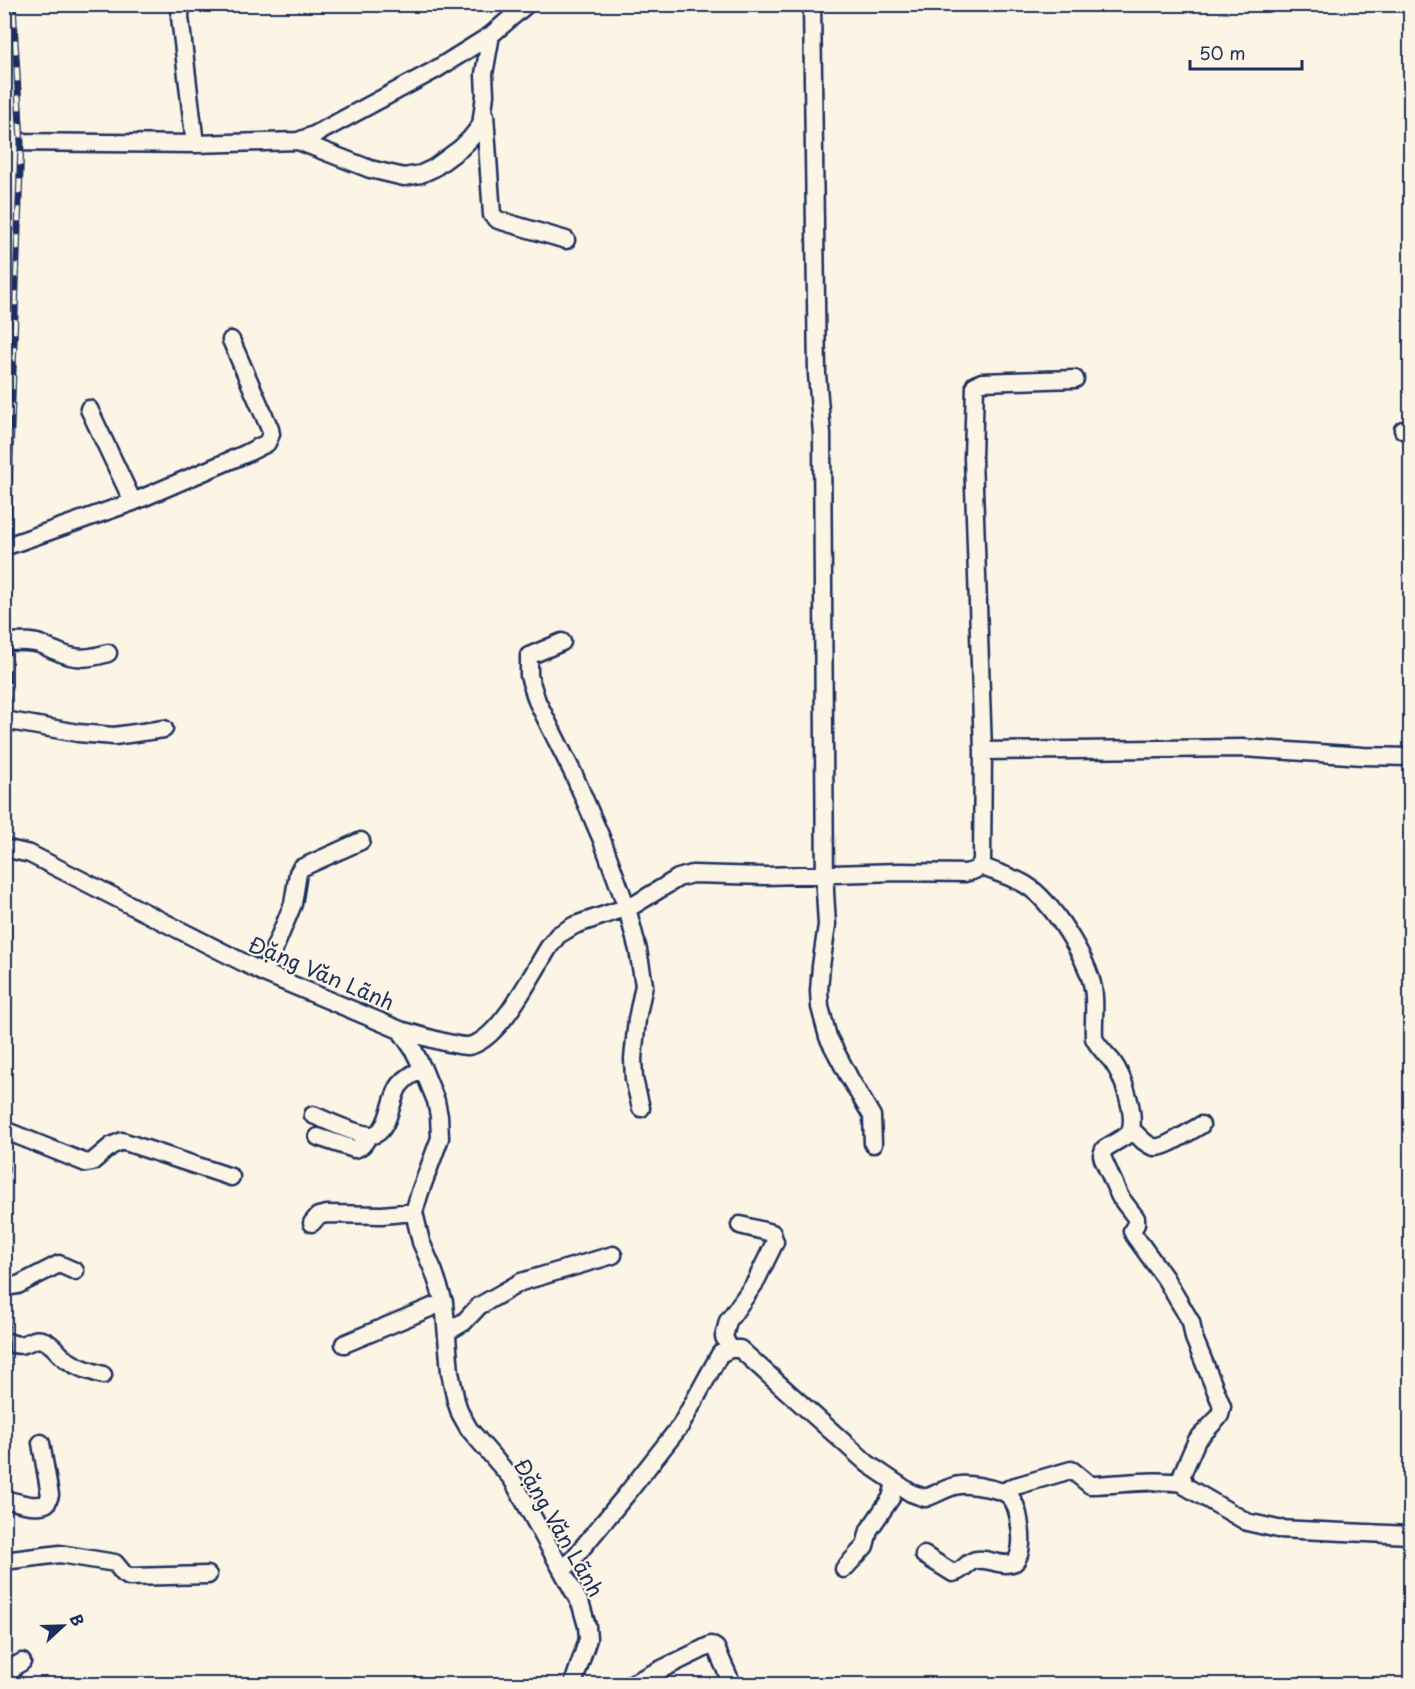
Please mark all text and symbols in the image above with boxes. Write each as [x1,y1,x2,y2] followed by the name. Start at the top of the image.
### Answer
[1190,33,1302,71] scale bar
[1199,39,1246,66] text: 50 m
[244,927,400,1017] street label: Đặng Văn Lãnh
[507,1452,613,1602] street label: Đặng Văn Lãnh
[33,1596,93,1656] north arrow
[65,1610,91,1630] text: B

